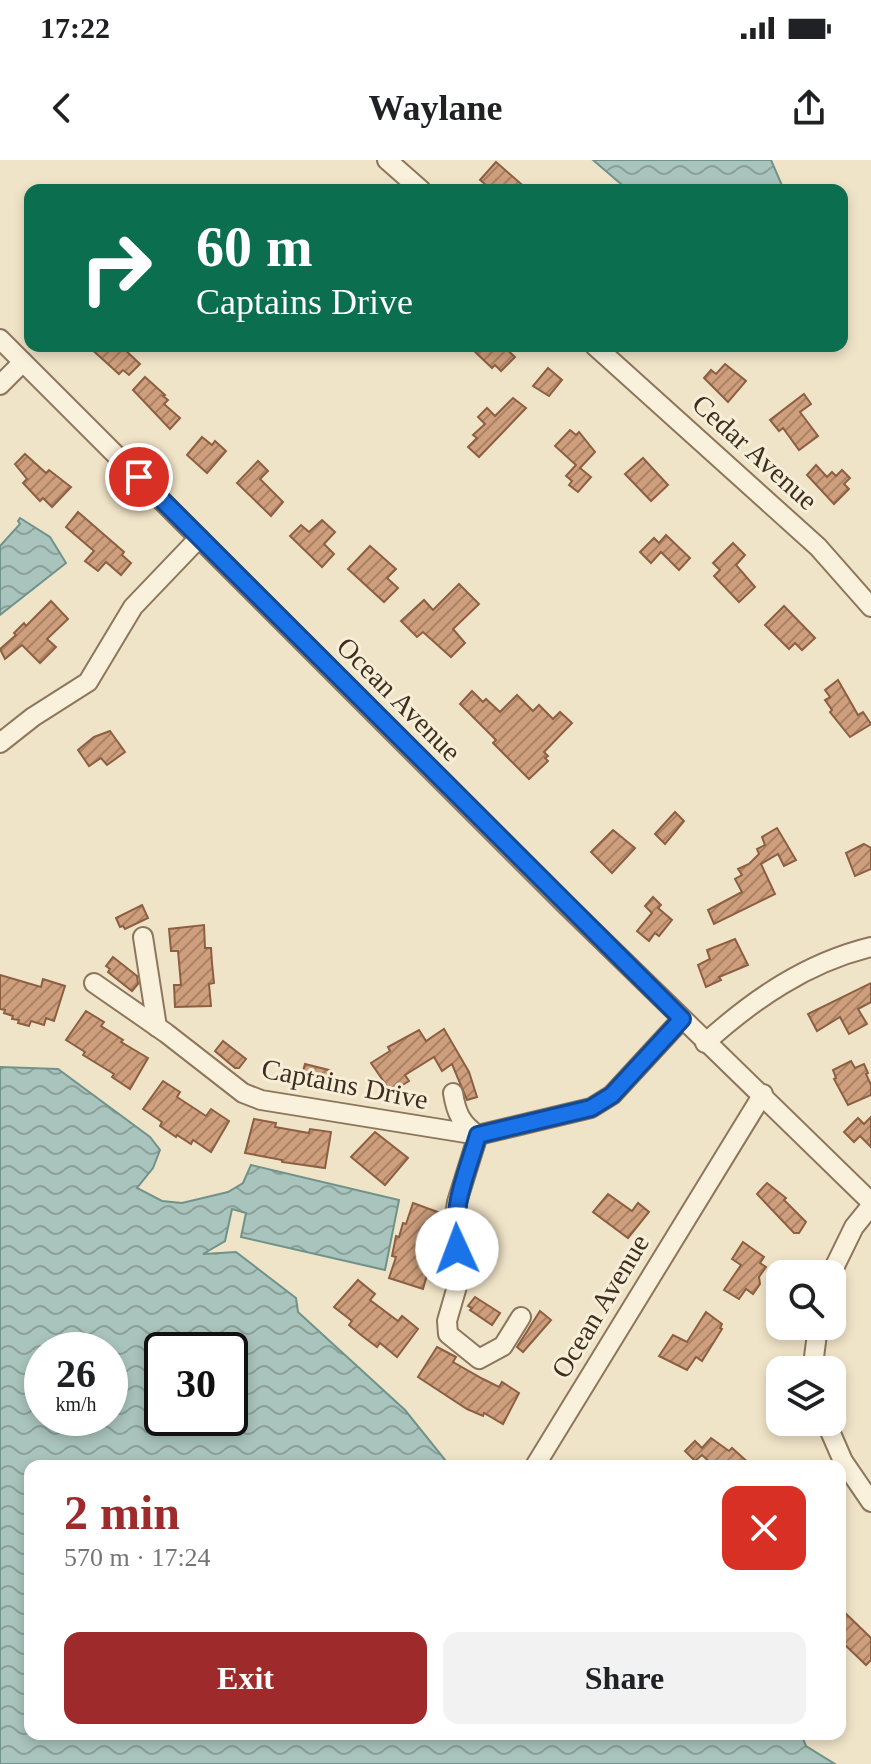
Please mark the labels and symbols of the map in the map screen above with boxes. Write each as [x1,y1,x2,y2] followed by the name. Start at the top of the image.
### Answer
[686,388,824,516] street label: Cedar Avenue
[105,443,173,511] pin
[331,631,467,767] street label: Ocean Avenue
[259,1053,431,1115] street label: Captains Drive
[415,1207,499,1291] position arrow
[545,1229,655,1383] street label: Ocean Avenue
[144,1332,248,1436] speed limit sign: 30

